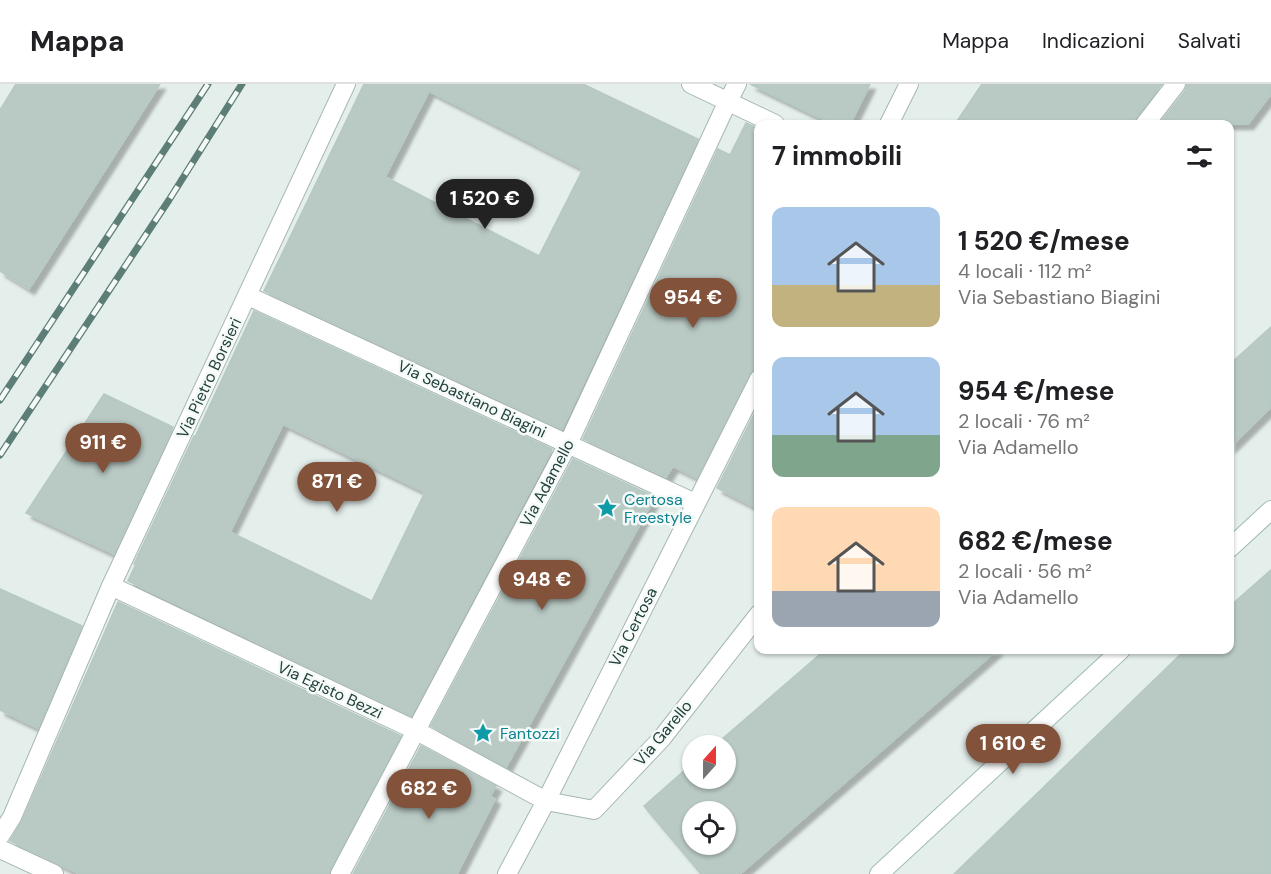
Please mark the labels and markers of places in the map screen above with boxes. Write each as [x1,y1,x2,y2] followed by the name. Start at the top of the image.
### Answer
[430,179,540,230] pin: 1 520 €
[651,278,735,329] pin: 954 €
[61,423,145,474] pin: 911 €
[295,462,379,513] pin: 871 €
[624,489,692,528] place label: Certosa Freestyle
[595,496,619,520] place icon: Certosa Freestyle
[500,560,584,611] pin: 948 €
[471,721,495,745] place icon: Fantozzi
[500,723,560,744] place label: Fantozzi
[958,724,1068,775] pin: 1 610 €
[387,769,471,820] pin: 682 €

